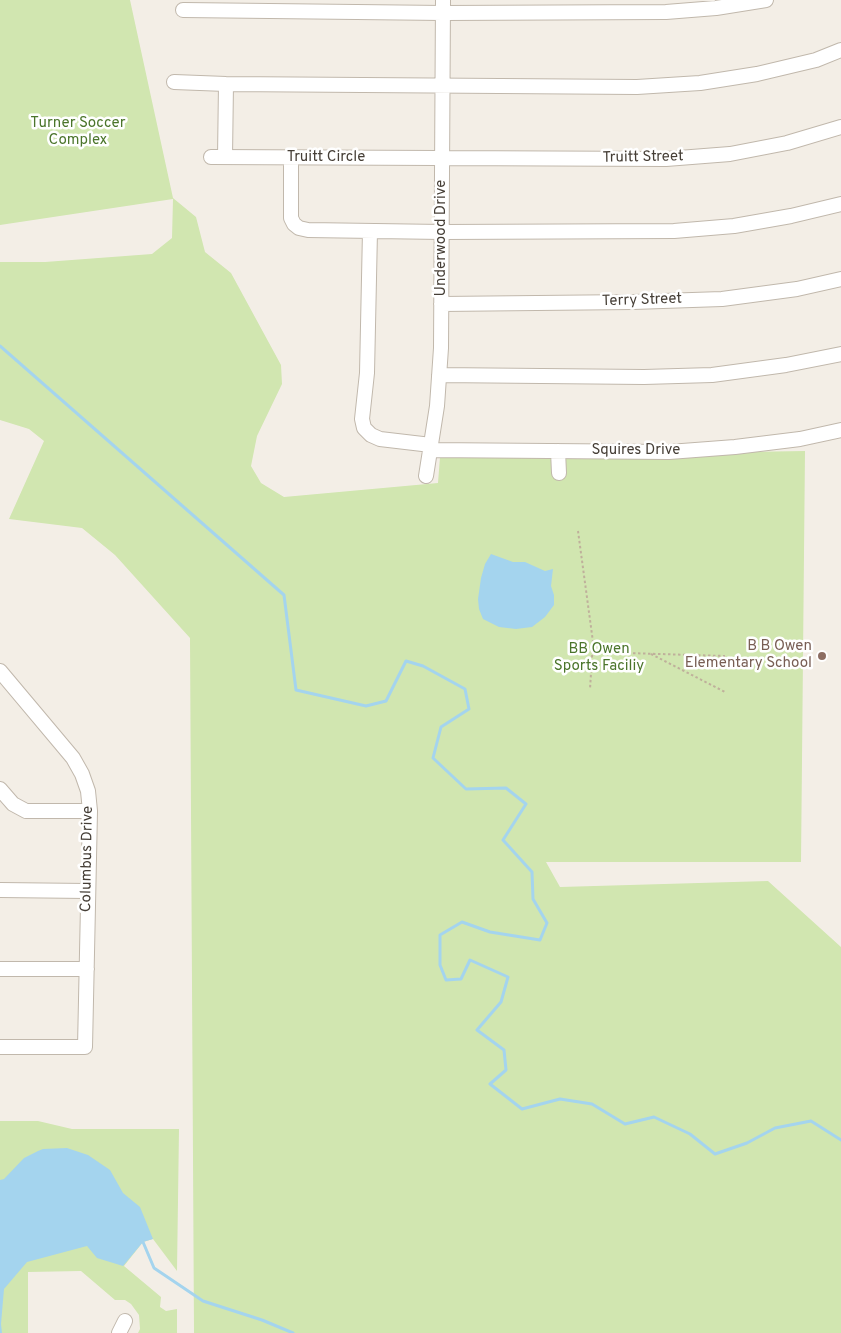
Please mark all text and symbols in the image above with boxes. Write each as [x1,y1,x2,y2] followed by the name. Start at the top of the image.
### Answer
[30,115,126,150] park label: Turner Soccer Complex
[602,148,684,168] street label: Truitt Street
[287,149,365,167] street label: Truitt Circle
[433,180,451,296] street label: Underwood Drive
[602,291,682,311] street label: Terry Street
[592,442,680,460] street label: Squires Drive
[685,638,812,673] place label: B B Owen Elementary School
[554,641,644,676] park label: BB Owen Sports Faciliy
[816,650,828,662] marker: B B Owen Elementary School
[78,806,98,912] street label: Columbus Drive

